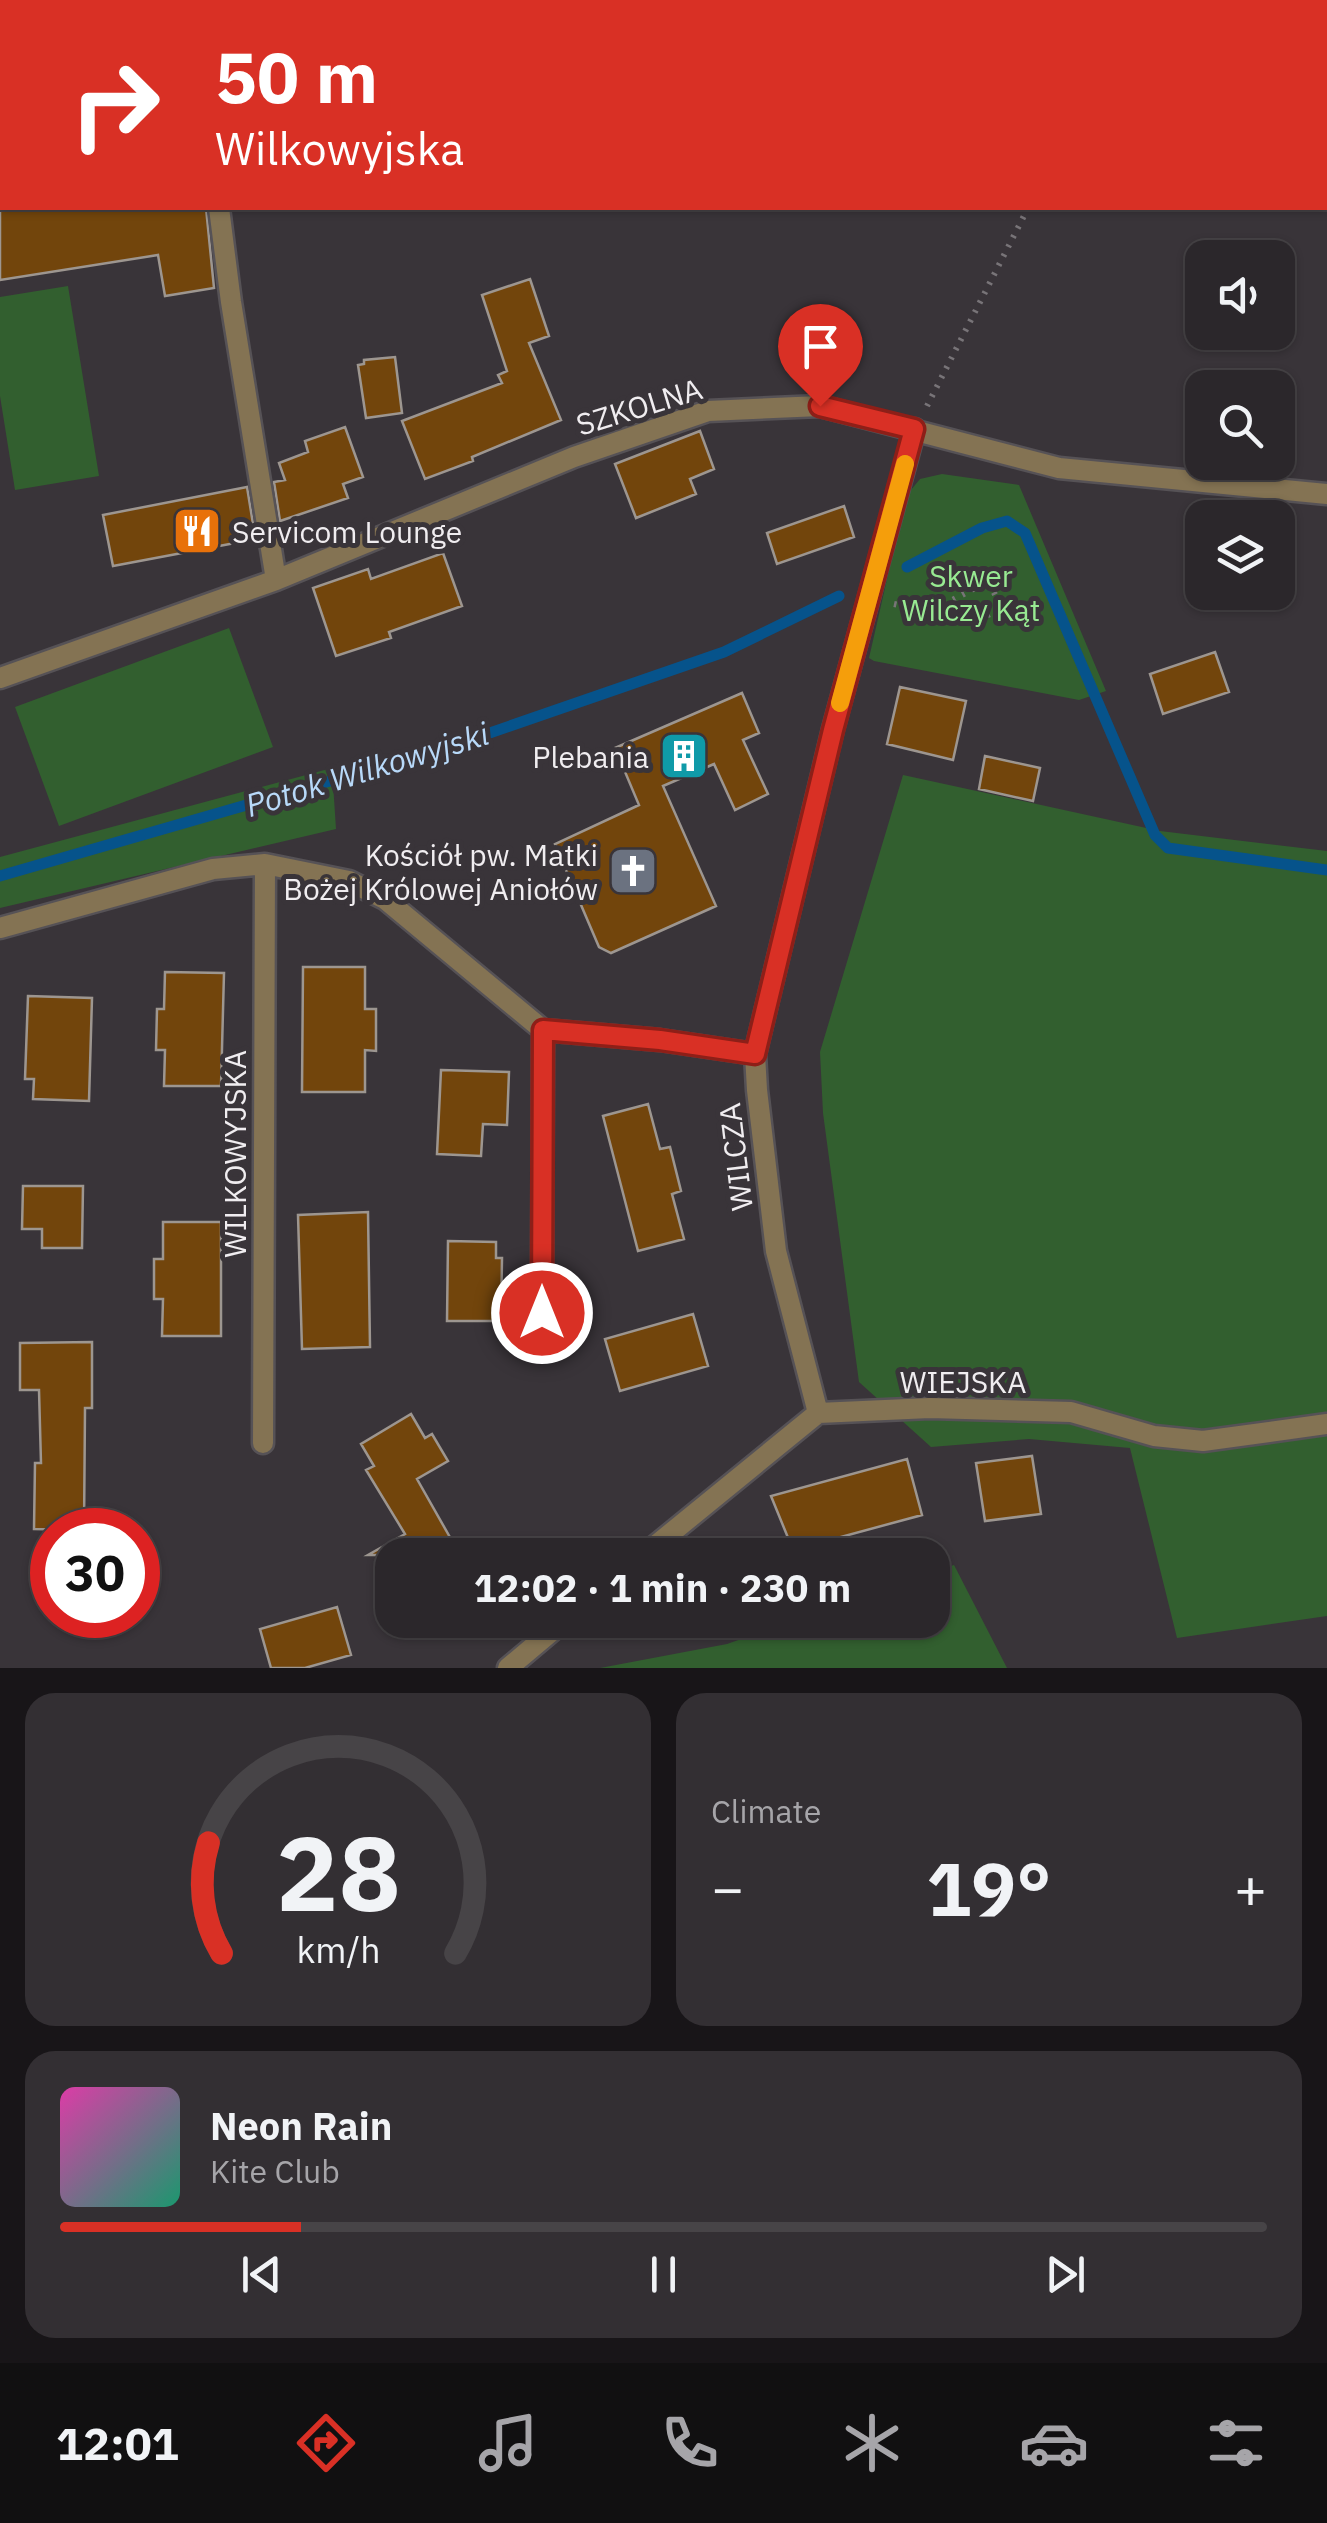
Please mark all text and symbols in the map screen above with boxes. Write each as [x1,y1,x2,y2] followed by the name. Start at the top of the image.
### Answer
[215,31,378,122] text: 50 m
[50,40,180,170] icon: right
[215,119,464,177] text: Wilkowyjska
[1185,240,1295,610] map controls
[1185,240,1295,350] button: sound
[778,304,863,407] pin
[793,319,848,374] icon: arrive
[571,368,707,444] street label: SZKOLNA
[1185,370,1295,480] button: search
[1185,500,1295,610] button: layers
[171,505,223,557] restaurant icon: Servicom Lounge
[232,512,462,551] place label: Servicom Lounge
[902,556,1040,629] park label: Skwer Wilczy Kąt
[240,712,494,826] water label: Potok Wilkowyjski
[658,730,710,782] building icon: Plebania
[532,737,649,776] place label: Plebania
[283,835,598,908] place label: Kościół pw. Matki Bożej Królowej Aniołów
[607,845,659,897] church icon: Kościół pw. Matki Bożej Królowej Aniołów
[215,1050,254,1258] street label: WILKOWYJSKA
[709,1101,761,1213] street label: WILCZA
[490,1261,594,1365] position arrow
[900,1362,1026,1401] street label: WIEJSKA
[30,1508,160,1638] speed limit sign: 30
[474,1563,851,1612] text: 12:02 · 1 min · 230 m
[711,1790,821,1832] text: Climate
[276,1804,400,1940] text: 28
[926,1839,1052,1937] text: 19°
[711,1852,744,1923] text: −
[1234,1852,1267,1923] text: +
[296,1926,380,1973] text: km/h
[210,2101,392,2150] text: Neon Rain
[210,2150,340,2192] text: Kite Club
[234,2247,289,2302] icon: previous
[636,2247,691,2302] icon: pause
[1038,2247,1093,2302] icon: next
[291,2408,361,2478] icon: directions
[473,2408,543,2478] icon: music
[655,2408,725,2478] icon: phone
[837,2408,907,2478] icon: climate
[1019,2408,1089,2478] icon: car
[1201,2408,1271,2478] icon: filters
[56,2414,179,2472] text: 12:01

